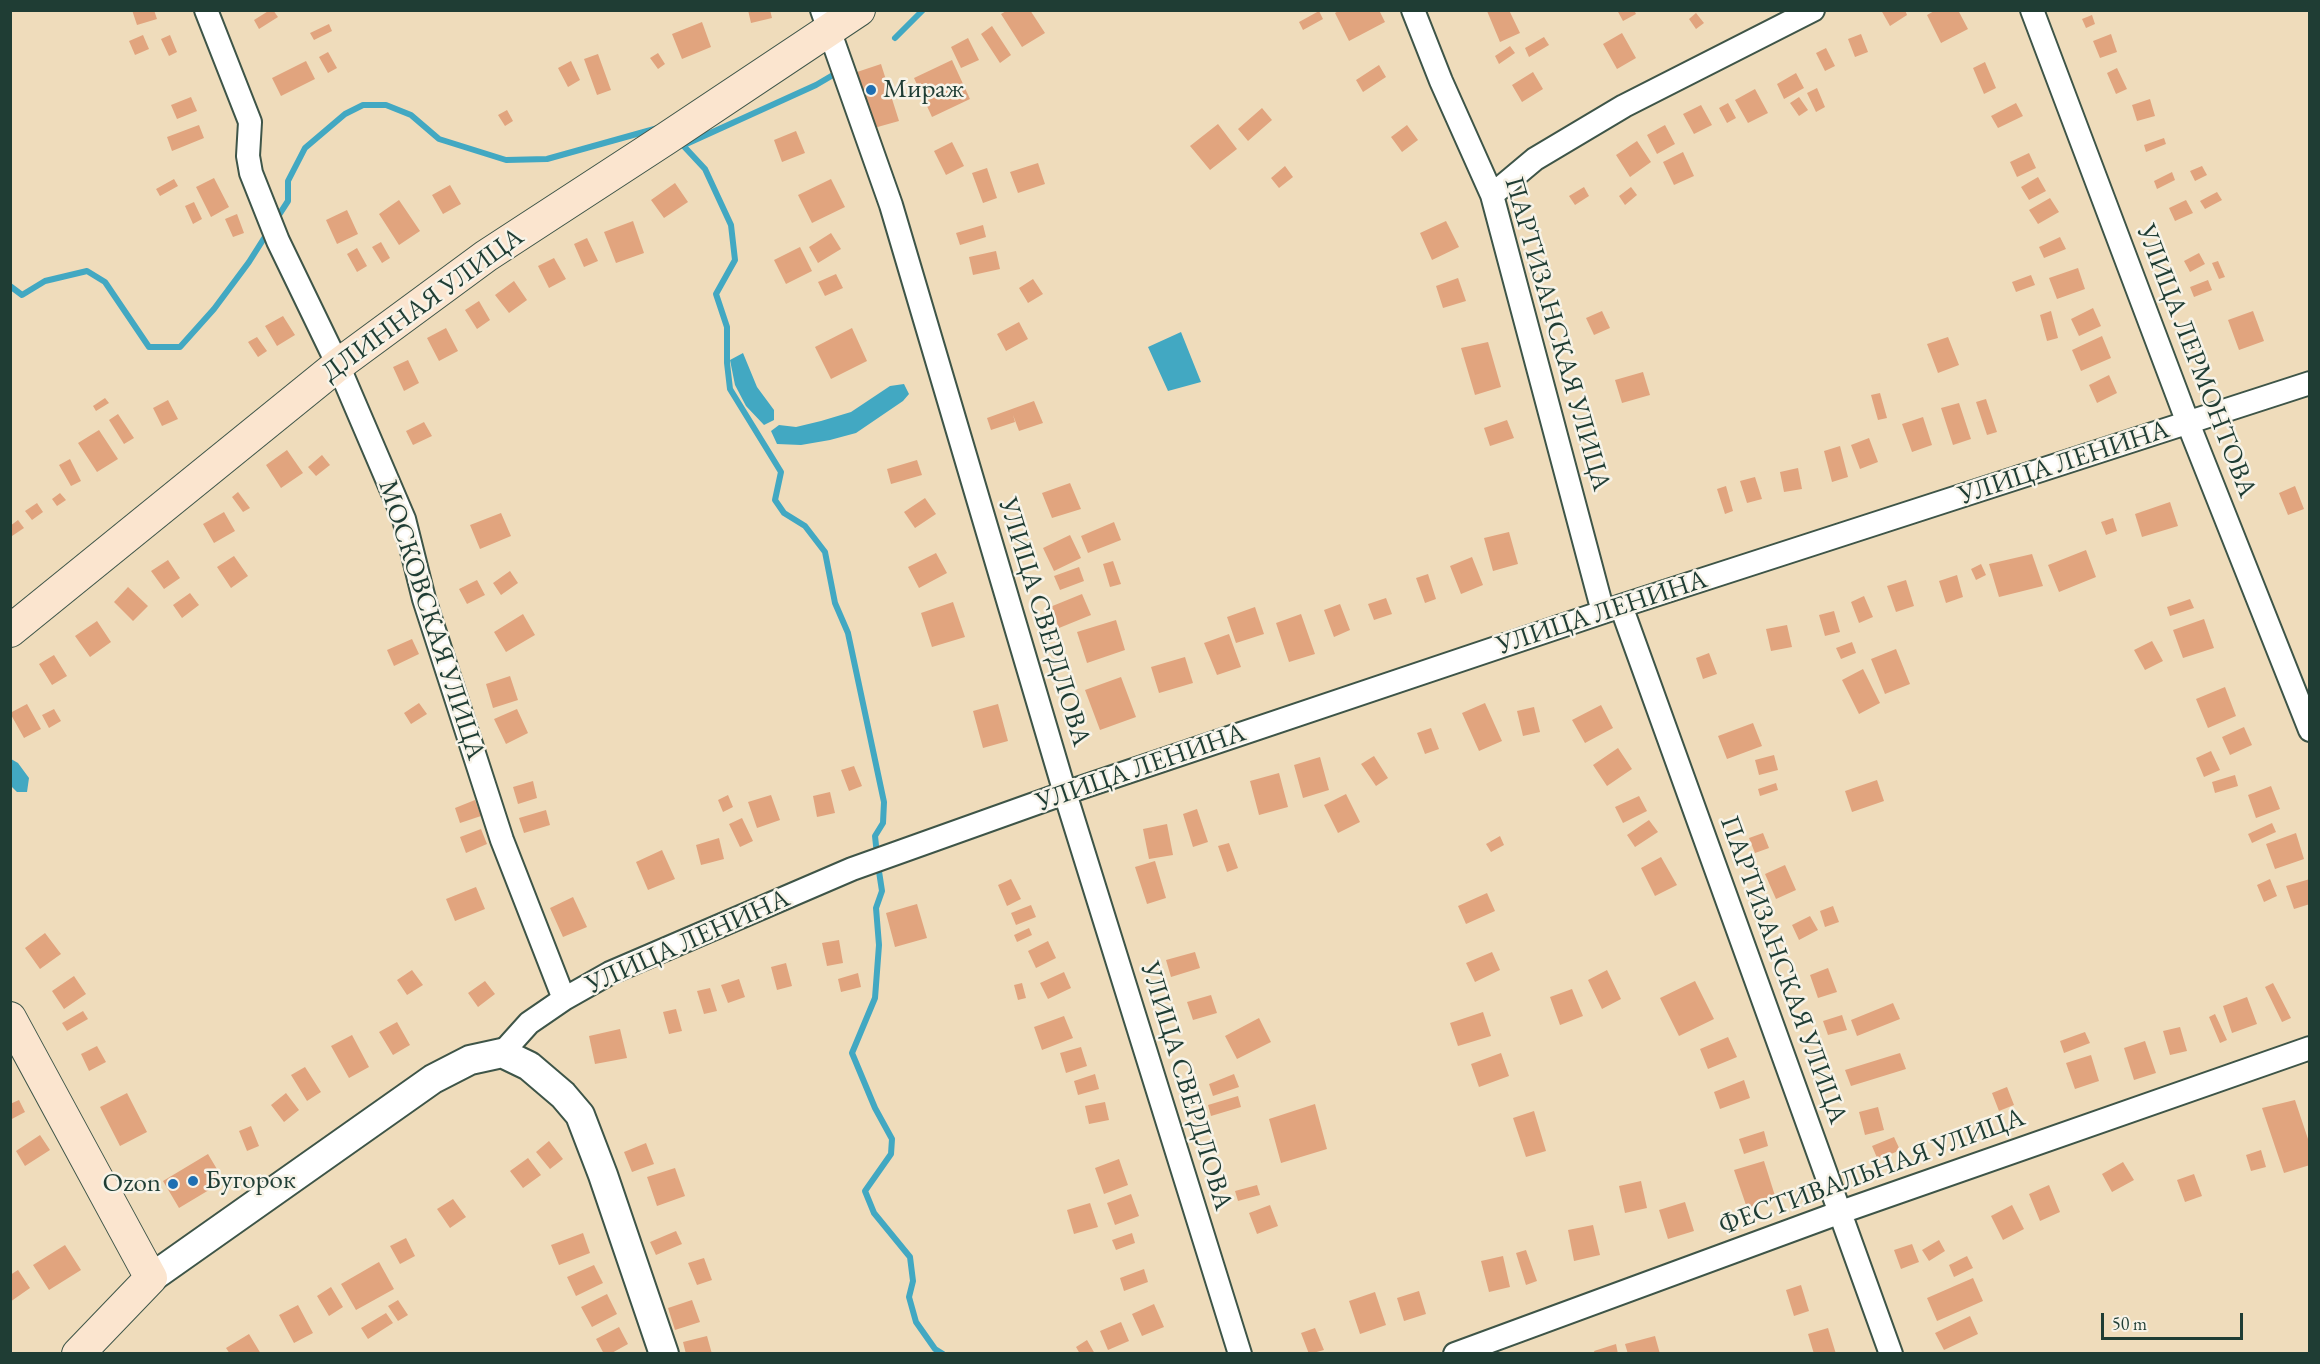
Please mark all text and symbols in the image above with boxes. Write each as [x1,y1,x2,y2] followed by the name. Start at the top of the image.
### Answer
[883,74,964,106] place label: Мираж
[864,83,878,97] marker: Мираж
[1497,173,1617,495] street label: ПАРТИЗАНСКАЯ УЛИЦА
[2129,220,2263,502] street label: УЛИЦА ЛЕРМОНТОВА
[316,221,530,389] street label: ДЛИННАЯ УЛИЦА
[1954,414,2174,512] street label: УЛИЦА ЛЕНИНА
[370,476,492,764] street label: МОСКОВСКАЯ УЛИЦА
[991,494,1097,750] street label: УЛИЦА СВЕРДЛОВА
[1492,564,1712,662] street label: УЛИЦА ЛЕНИНА
[1032,717,1250,819] street label: УЛИЦА ЛЕНИНА
[1712,812,1854,1128] street label: ПАРТИЗАНСКАЯ УЛИЦА
[581,883,795,1001] street label: УЛИЦА ЛЕНИНА
[1133,958,1239,1214] street label: УЛИЦА СВЕРДЛОВА
[1715,1102,2029,1242] street label: ФЕСТИВАЛЬНАЯ УЛИЦА
[205,1165,296,1197] place label: Бугорок
[103,1168,161,1200] place label: Ozon
[186,1174,200,1188] marker: Бугорок
[166,1177,180,1191] marker: Ozon
[2104,1301,2246,1339] scale bar
[2112,1312,2147,1335] text: 50 m

